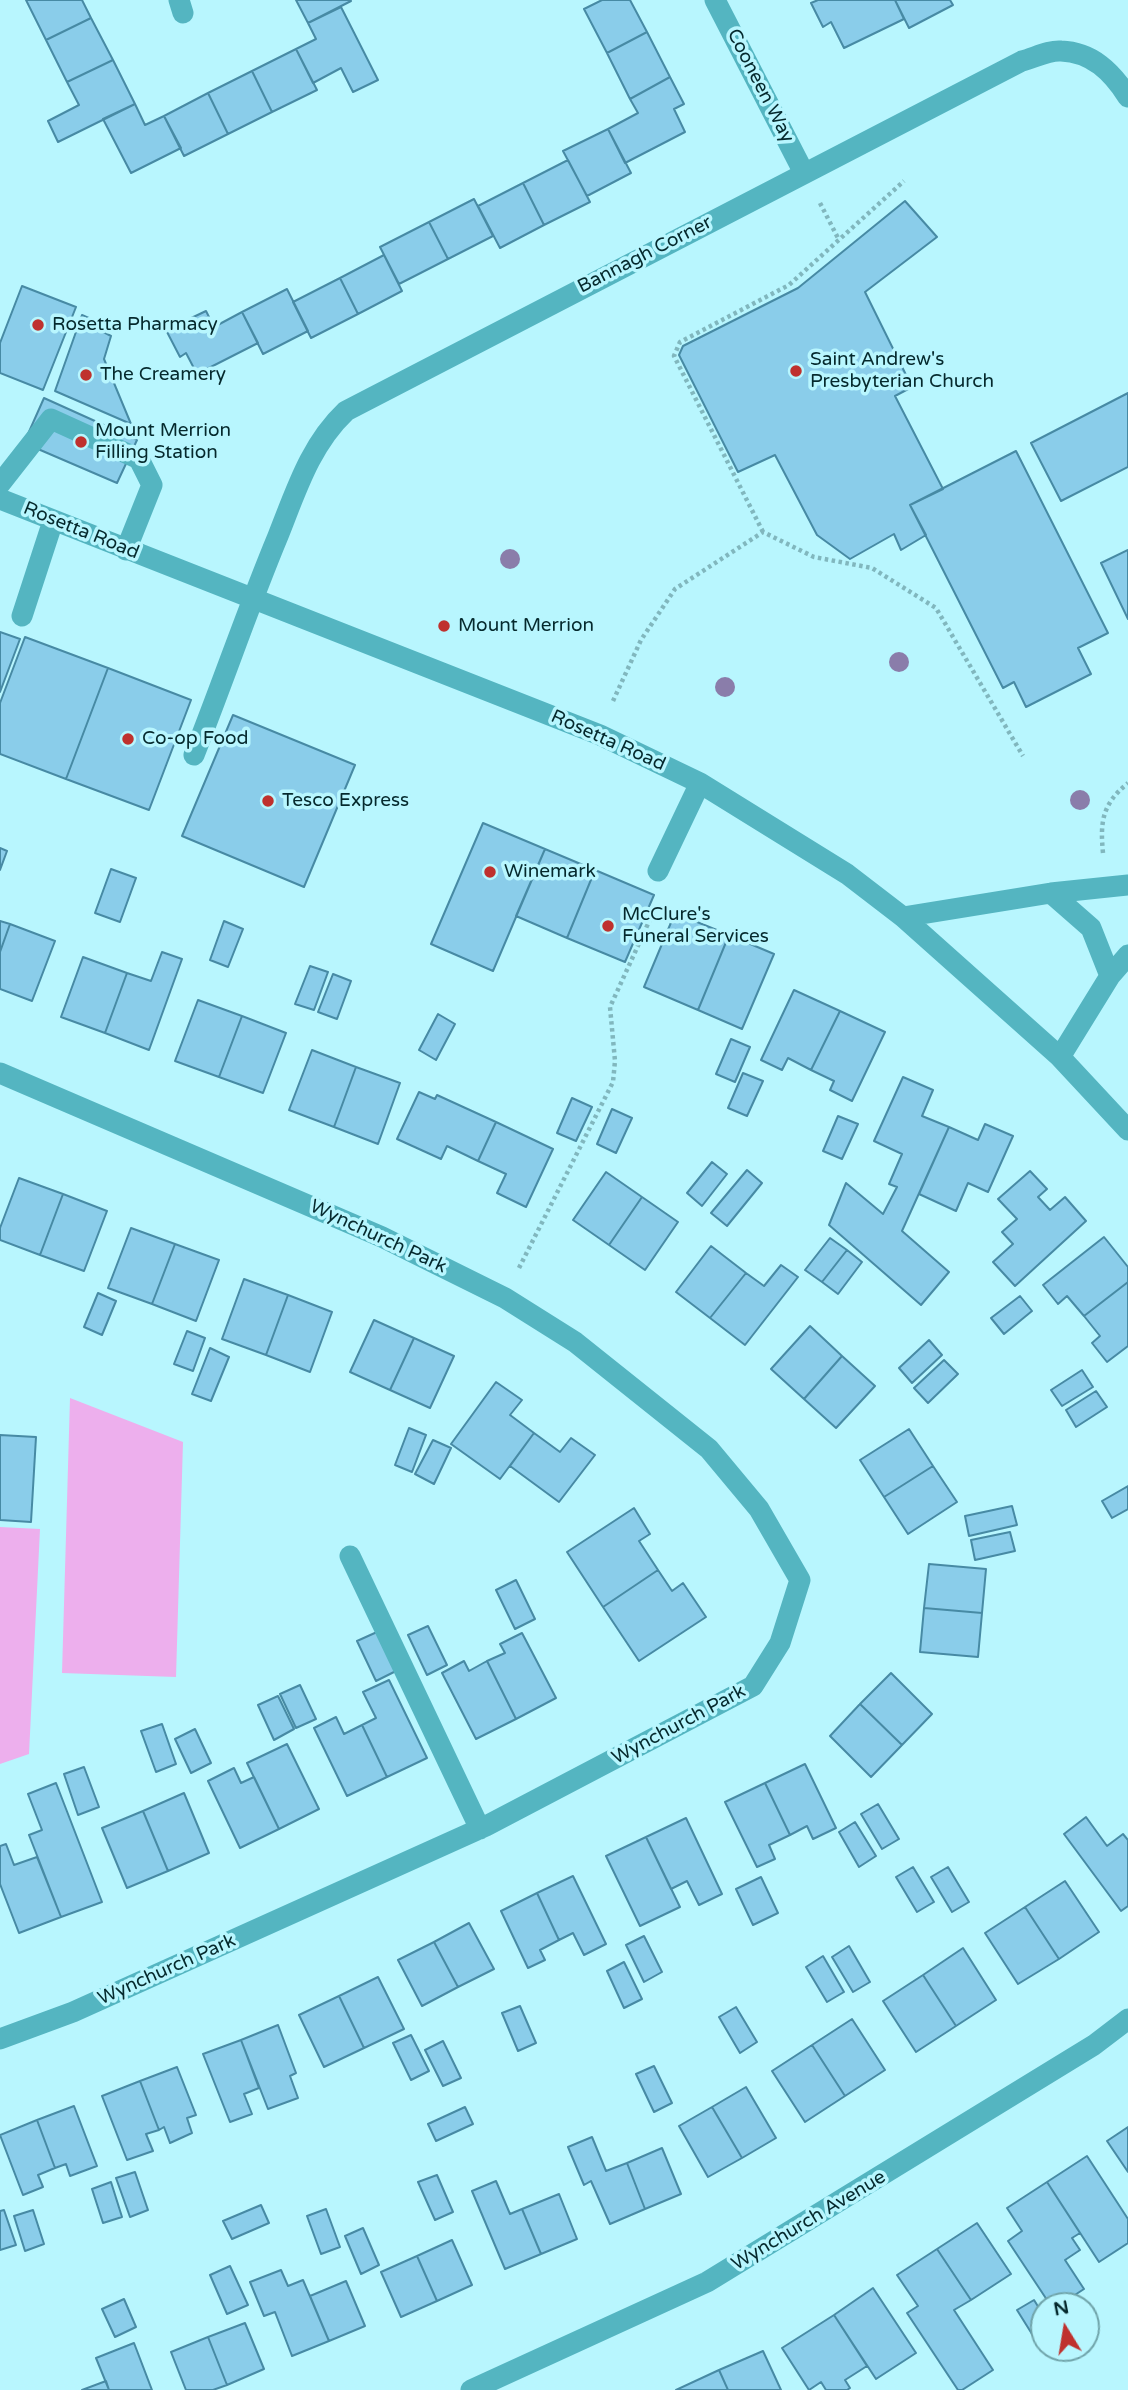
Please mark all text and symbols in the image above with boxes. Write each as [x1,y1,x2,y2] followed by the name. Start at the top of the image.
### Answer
[722,25,798,147] street label: Cooneen Way
[574,211,716,299] street label: Bannagh Corner
[52,314,218,336] place label: Rosetta Pharmacy
[30,317,46,333] marker: Rosetta Pharmacy
[810,349,994,393] place label: Saint Andrew's Presbyterian Church
[788,363,804,379] marker: Saint Andrew's Presbyterian Church
[100,364,226,386] place label: The Creamery
[78,367,94,383] marker: The Creamery
[95,420,231,464] place label: Mount Merrion Filling Station
[73,434,89,450] marker: Mount Merrion Filling Station
[20,497,142,565] street label: Rosetta Road
[458,615,594,637] place label: Mount Merrion
[436,618,452,634] marker: Mount Merrion
[547,706,669,776] street label: Rosetta Road
[142,728,249,750] place label: Co-op Food
[120,731,136,747] marker: Co-op Food
[282,790,409,812] place label: Tesco Express
[260,793,276,809] marker: Tesco Express
[504,861,596,883] place label: Winemark
[482,864,498,880] marker: Winemark
[622,904,769,948] place label: McClure's Funeral Services
[600,918,616,934] marker: McClure's Funeral Services
[306,1195,450,1279] street label: Wynchurch Park
[608,1680,750,1770] street label: Wynchurch Park
[95,1929,239,2011] street label: Wynchurch Park
[728,2166,890,2276] street label: Wynchurch Avenue
[1030,2292,1100,2362] north arrow
[1052,2296,1071,2321] text: N

